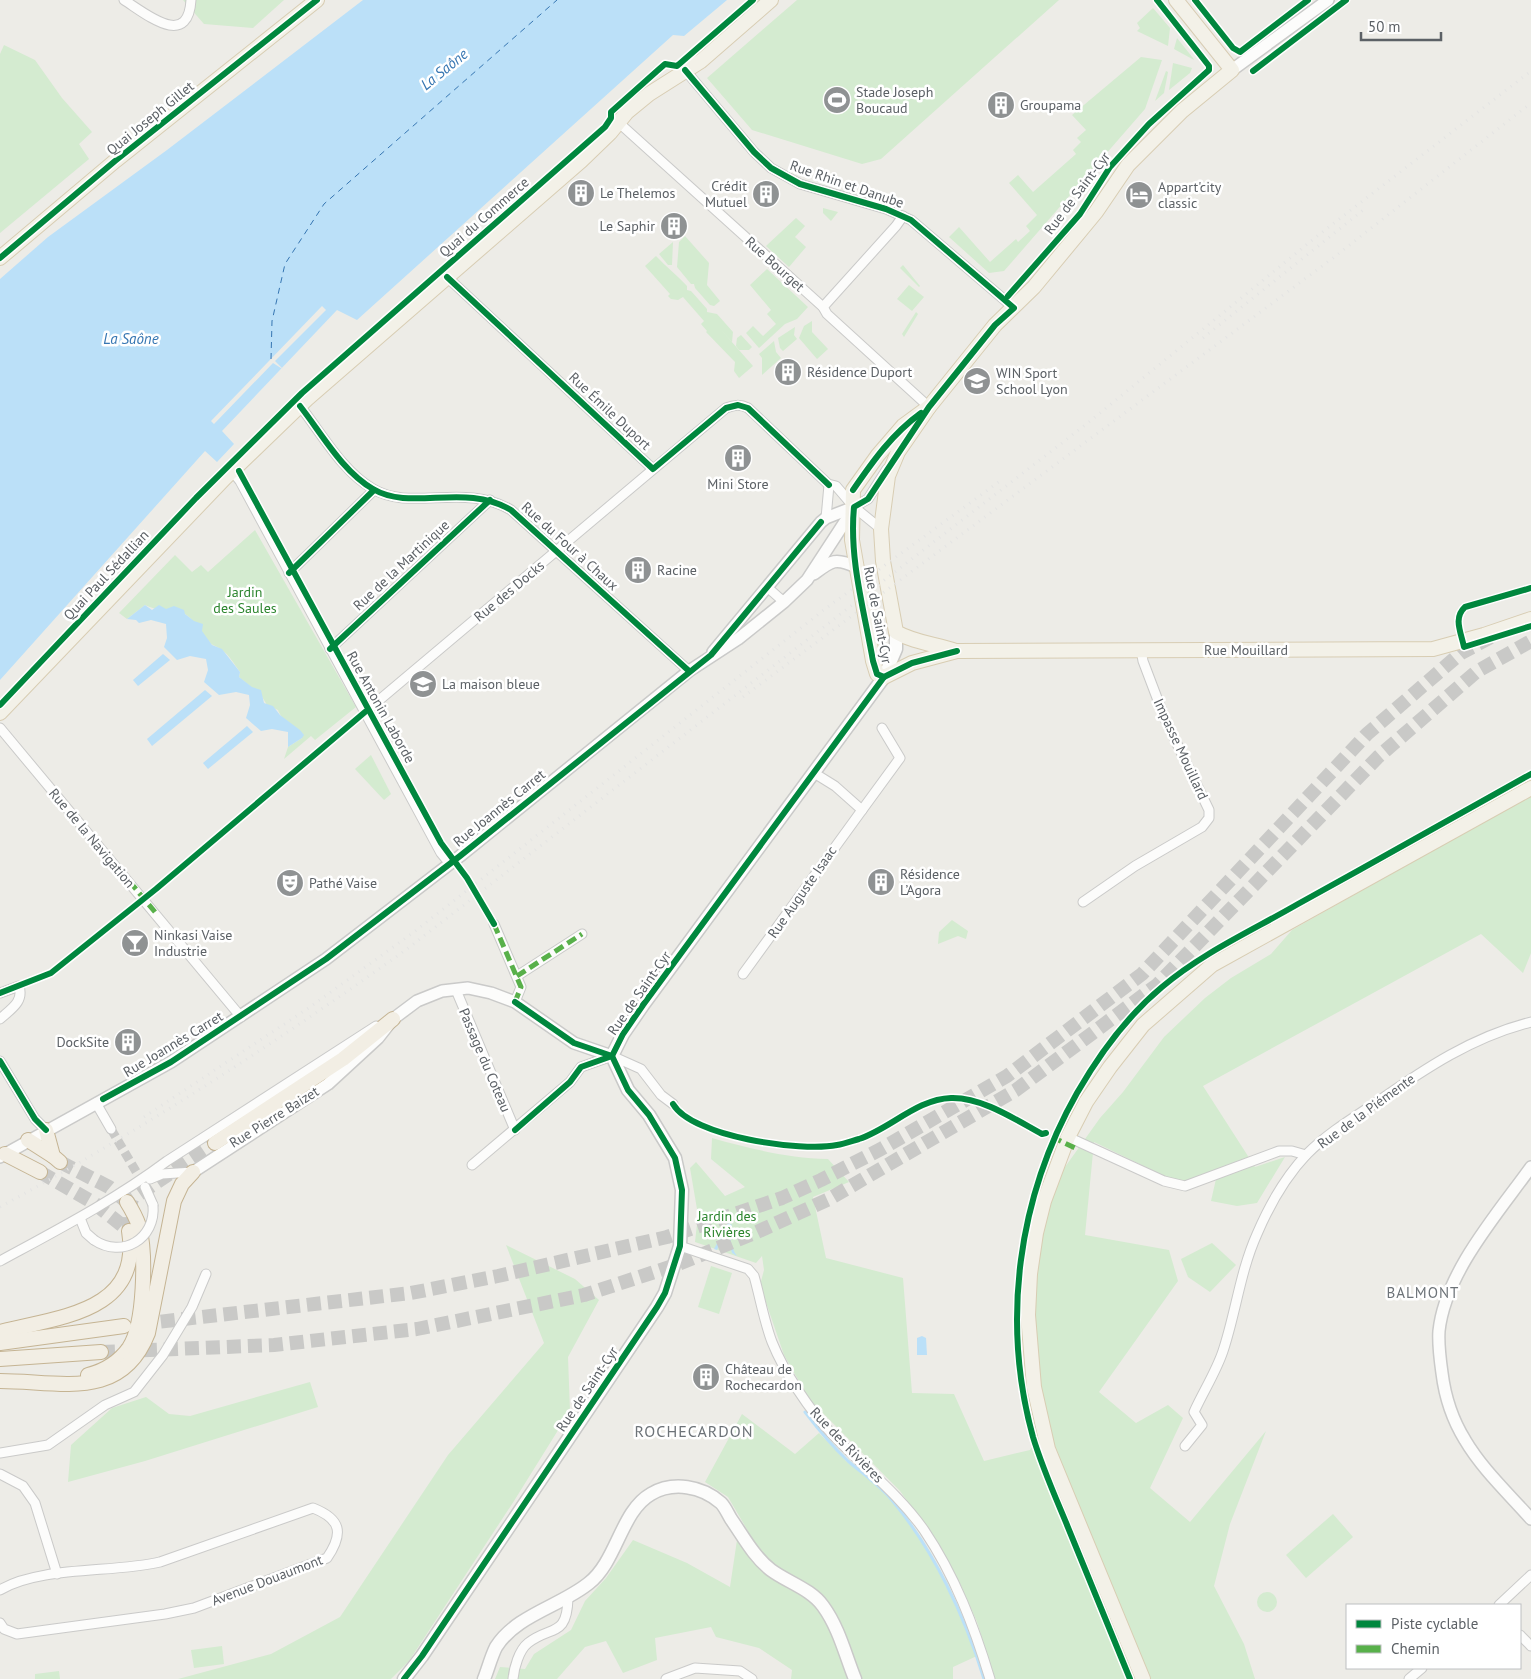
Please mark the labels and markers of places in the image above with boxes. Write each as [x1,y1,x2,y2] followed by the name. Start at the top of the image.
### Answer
[856,83,933,117] place label: Stade Joseph Boucaud
[822,85,852,115] sports icon: Stade Joseph Boucaud
[986,90,1016,120] building icon: Groupama
[1020,96,1081,114] place label: Groupama
[705,177,747,211] place label: Crédit Mutuel
[566,178,596,208] building icon: Le Thelemos
[1158,178,1222,212] place label: Appart'city classic
[751,179,781,209] building icon: Crédit Mutuel
[1124,180,1154,210] hotel icon: Appart'city classic
[600,184,675,202] place label: Le Thelemos
[659,211,689,241] building icon: Le Saphir
[600,217,655,235] place label: Le Saphir
[773,357,803,387] building icon: Résidence Duport
[807,363,913,381] place label: Résidence Duport
[996,364,1068,398] place label: WIN Sport School Lyon
[962,366,992,396] school or university icon: WIN Sport School Lyon
[723,443,753,473] building icon: Mini Store
[707,475,769,493] place label: Mini Store
[623,555,653,585] building icon: Racine
[657,561,697,579] place label: Racine
[408,669,438,699] school or university icon: La maison bleue
[442,675,540,693] place label: La maison bleue
[900,865,960,899] place label: Résidence L’Agora
[866,867,896,897] building icon: Résidence L’Agora
[275,868,305,898] theatre icon: Pathé Vaise
[309,874,377,892] place label: Pathé Vaise
[154,926,232,960] place label: Ninkasi Vaise Industrie
[120,928,150,958] bar icon: Ninkasi Vaise Industrie
[113,1027,143,1057] building icon: DockSite
[56,1033,109,1051] place label: DockSite
[725,1360,802,1394] place label: Château de Rochecardon
[691,1362,721,1392] building icon: Château de Rochecardon

